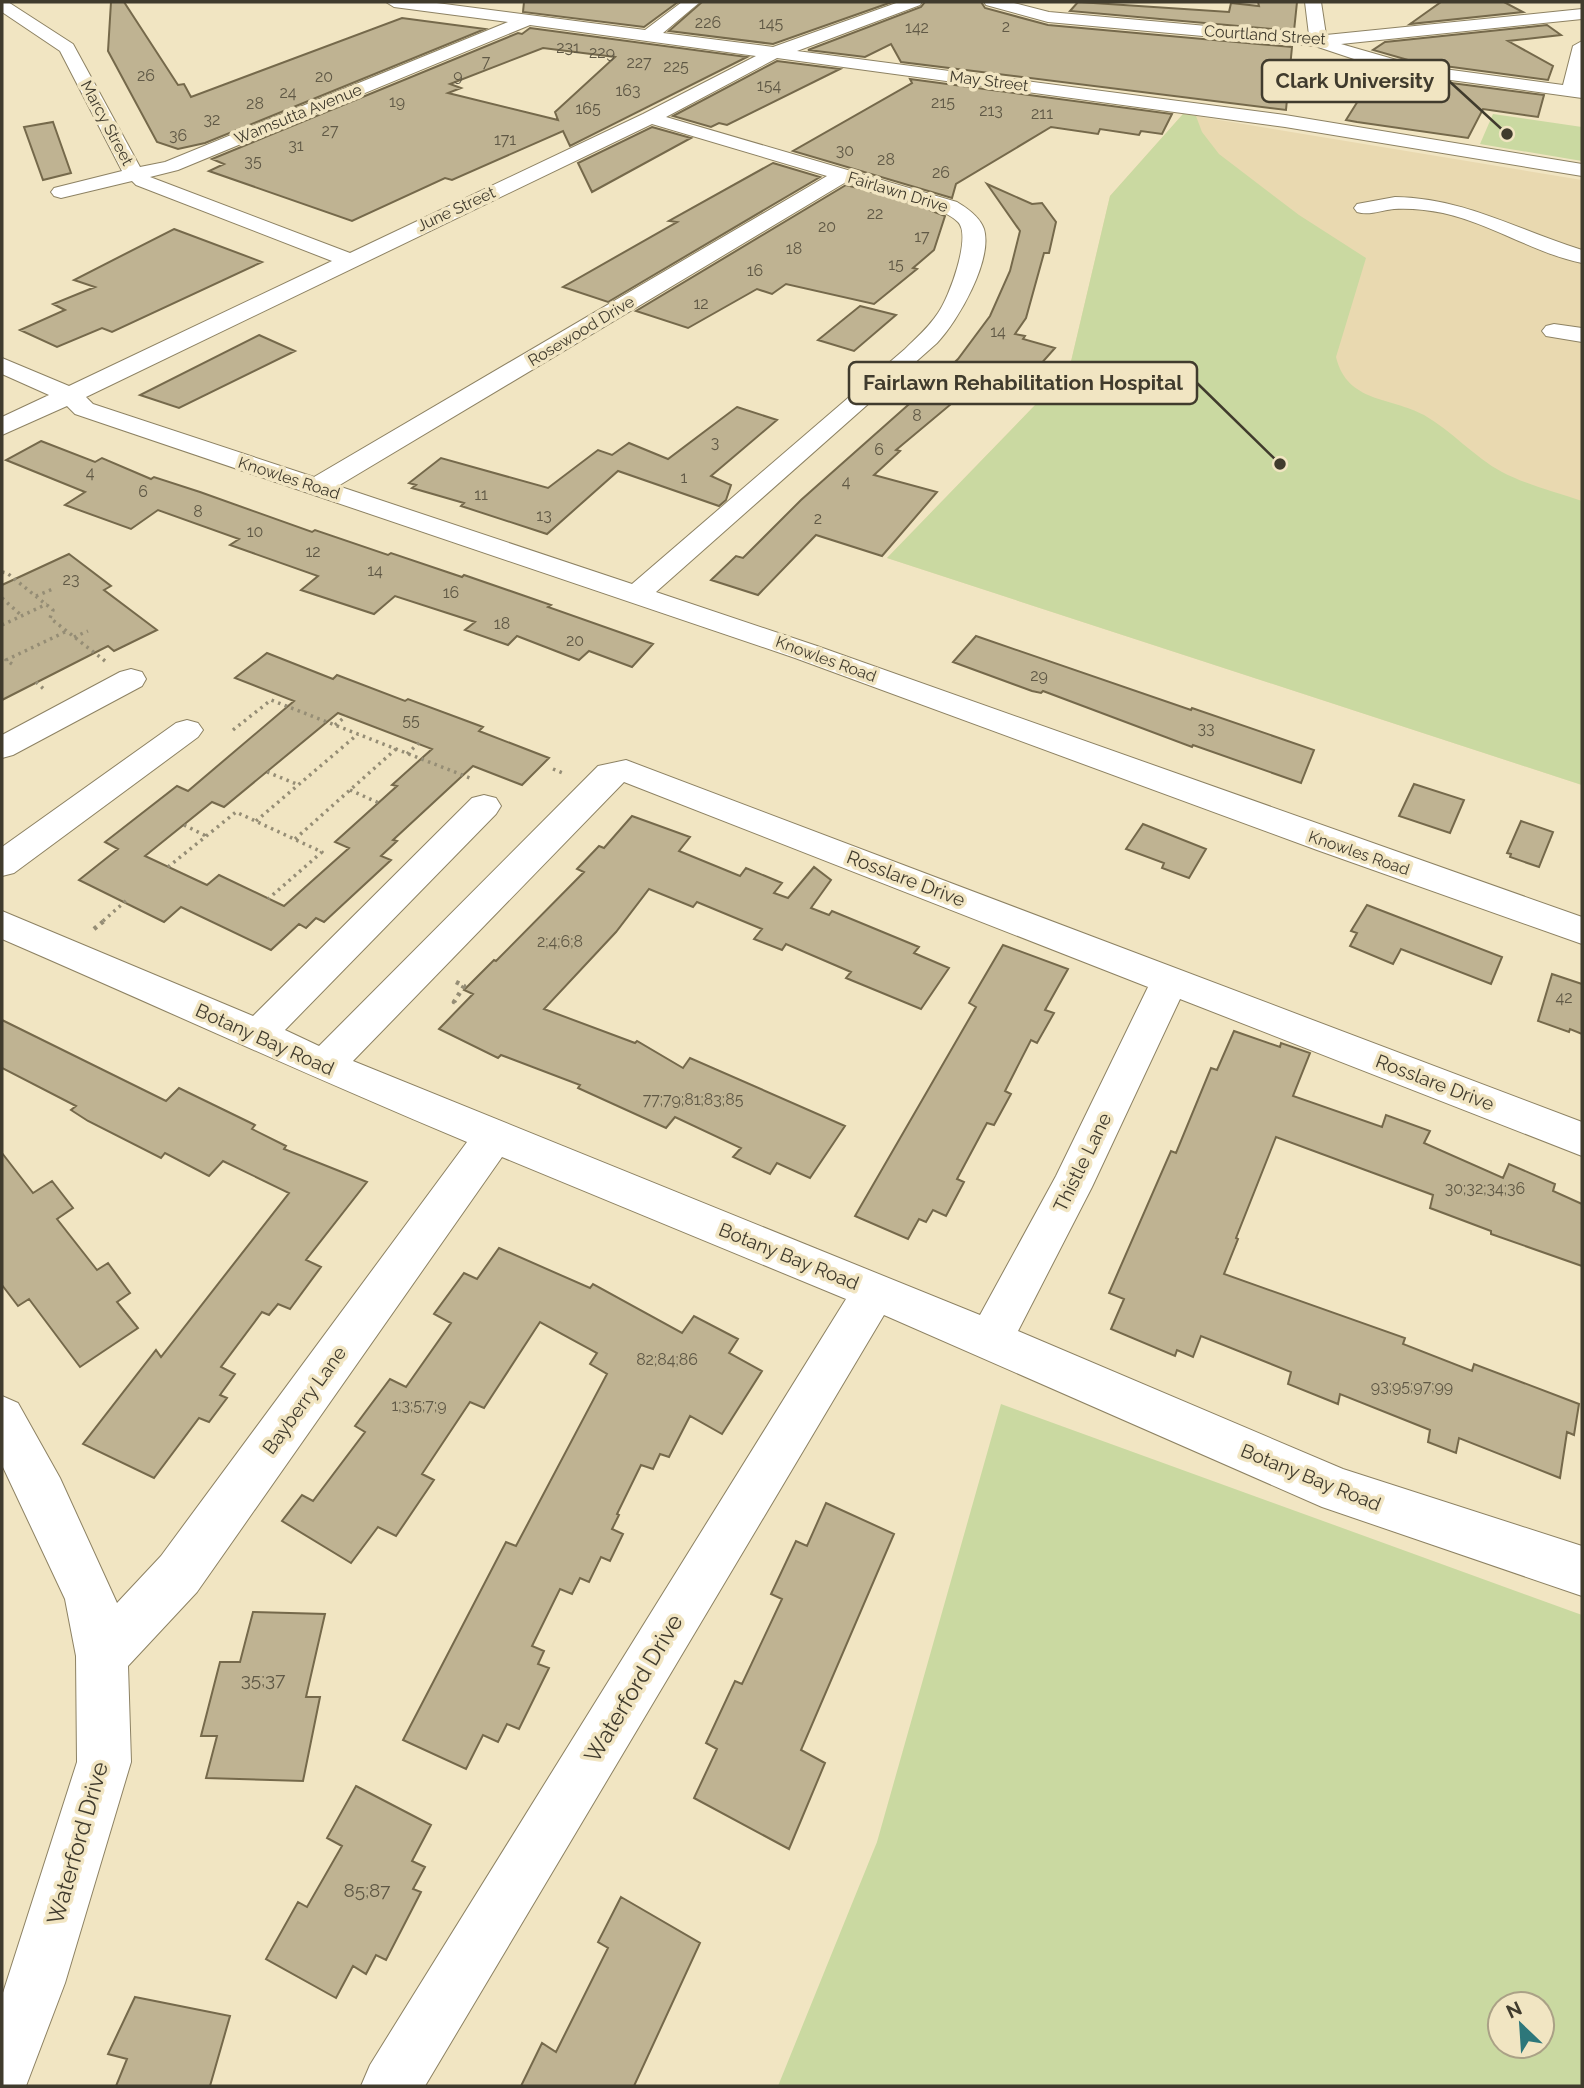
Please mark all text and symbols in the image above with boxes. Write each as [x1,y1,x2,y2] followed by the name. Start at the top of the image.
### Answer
[695,13,721,32] house number: 226
[759,14,783,33] house number: 145
[1002,17,1010,36] house number: 2
[905,18,929,37] house number: 142
[1204,21,1327,49] street label: Courtland Street
[556,38,580,57] house number: 231
[589,43,615,62] house number: 229
[482,52,491,71] house number: 7
[626,53,652,72] house number: 227
[663,57,689,76] house number: 225
[1262,60,1449,102] callout: Clark University
[137,66,155,85] house number: 26
[453,66,463,85] house number: 9
[315,67,333,86] house number: 20
[949,67,1030,95] street label: May Street
[1276,68,1435,93] text: Clark University
[757,76,781,95] house number: 154
[77,77,138,169] street label: Marcy Street
[232,80,364,148] street label: Wamsutta Avenue
[615,81,641,100] house number: 163
[279,83,297,102] house number: 24
[389,92,405,111] house number: 19
[931,93,955,112] house number: 215
[246,94,264,113] house number: 28
[575,99,601,118] house number: 165
[979,101,1003,120] house number: 213
[1031,104,1053,123] house number: 211
[204,110,220,129] house number: 32
[322,121,339,140] house number: 27
[169,126,187,145] house number: 36
[494,130,516,149] house number: 171
[288,136,304,155] house number: 31
[836,141,854,160] house number: 30
[877,150,895,169] house number: 28
[244,152,262,171] house number: 35
[932,163,950,182] house number: 26
[846,168,950,216] street label: Fairlawn Drive
[414,182,499,235] street label: June Street
[867,204,883,223] house number: 22
[818,217,836,236] house number: 20
[914,227,930,246] house number: 17
[786,239,802,258] house number: 18
[888,255,904,274] house number: 15
[747,261,763,280] house number: 16
[524,292,638,370] street label: Rosewood Drive
[693,294,709,313] house number: 12
[990,322,1006,341] house number: 14
[849,362,1197,404] callout: Fairlawn Rehabilitation Hospital
[863,370,1183,395] text: Fairlawn Rehabilitation Hospital
[912,406,922,425] house number: 8
[711,433,719,452] house number: 3
[874,440,884,459] house number: 6
[236,453,342,503] street label: Knowles Road
[86,463,95,482] house number: 4
[681,468,688,487] house number: 1
[842,472,851,491] house number: 4
[138,482,148,501] house number: 6
[474,485,488,504] house number: 11
[193,502,203,521] house number: 8
[536,506,552,525] house number: 13
[814,509,822,528] house number: 2
[247,522,263,541] house number: 10
[305,542,321,561] house number: 12
[367,561,383,580] house number: 14
[63,570,79,589] house number: 23
[443,583,459,602] house number: 16
[494,614,510,633] house number: 18
[566,631,584,650] house number: 20
[773,632,879,686] street label: Knowles Road
[1030,666,1048,685] house number: 29
[402,711,420,730] house number: 55
[1197,719,1215,738] house number: 33
[1306,827,1412,879] street label: Knowles Road
[844,845,968,911] street label: Rosslare Drive
[537,932,583,951] house number: 2;4;6;8
[1555,988,1573,1007] house number: 42
[192,999,338,1079] street label: Botany Bay Road
[1373,1049,1497,1115] street label: Rosslare Drive
[643,1090,744,1109] house number: 77;79;81;83;85
[1049,1109,1115,1215] street label: Thistle Lane
[1445,1179,1525,1198] house number: 30;32;34;36
[716,1218,862,1294] street label: Botany Bay Road
[258,1342,350,1458] street label: Bayberry Lane
[636,1350,698,1369] house number: 82;84;86
[1371,1377,1453,1396] house number: 93;95;97;99
[391,1396,447,1415] house number: 1;3;5;7;9
[1238,1439,1384,1515] street label: Botany Bay Road
[578,1609,688,1767] street label: Waterford Drive
[241,1668,285,1690] house number: 35;37
[41,1758,113,1928] street label: Waterford Drive
[344,1879,390,1901] house number: 85;87
[1486,1990,1556,2060] north arrow
[1503,1997,1525,2023] text: N

